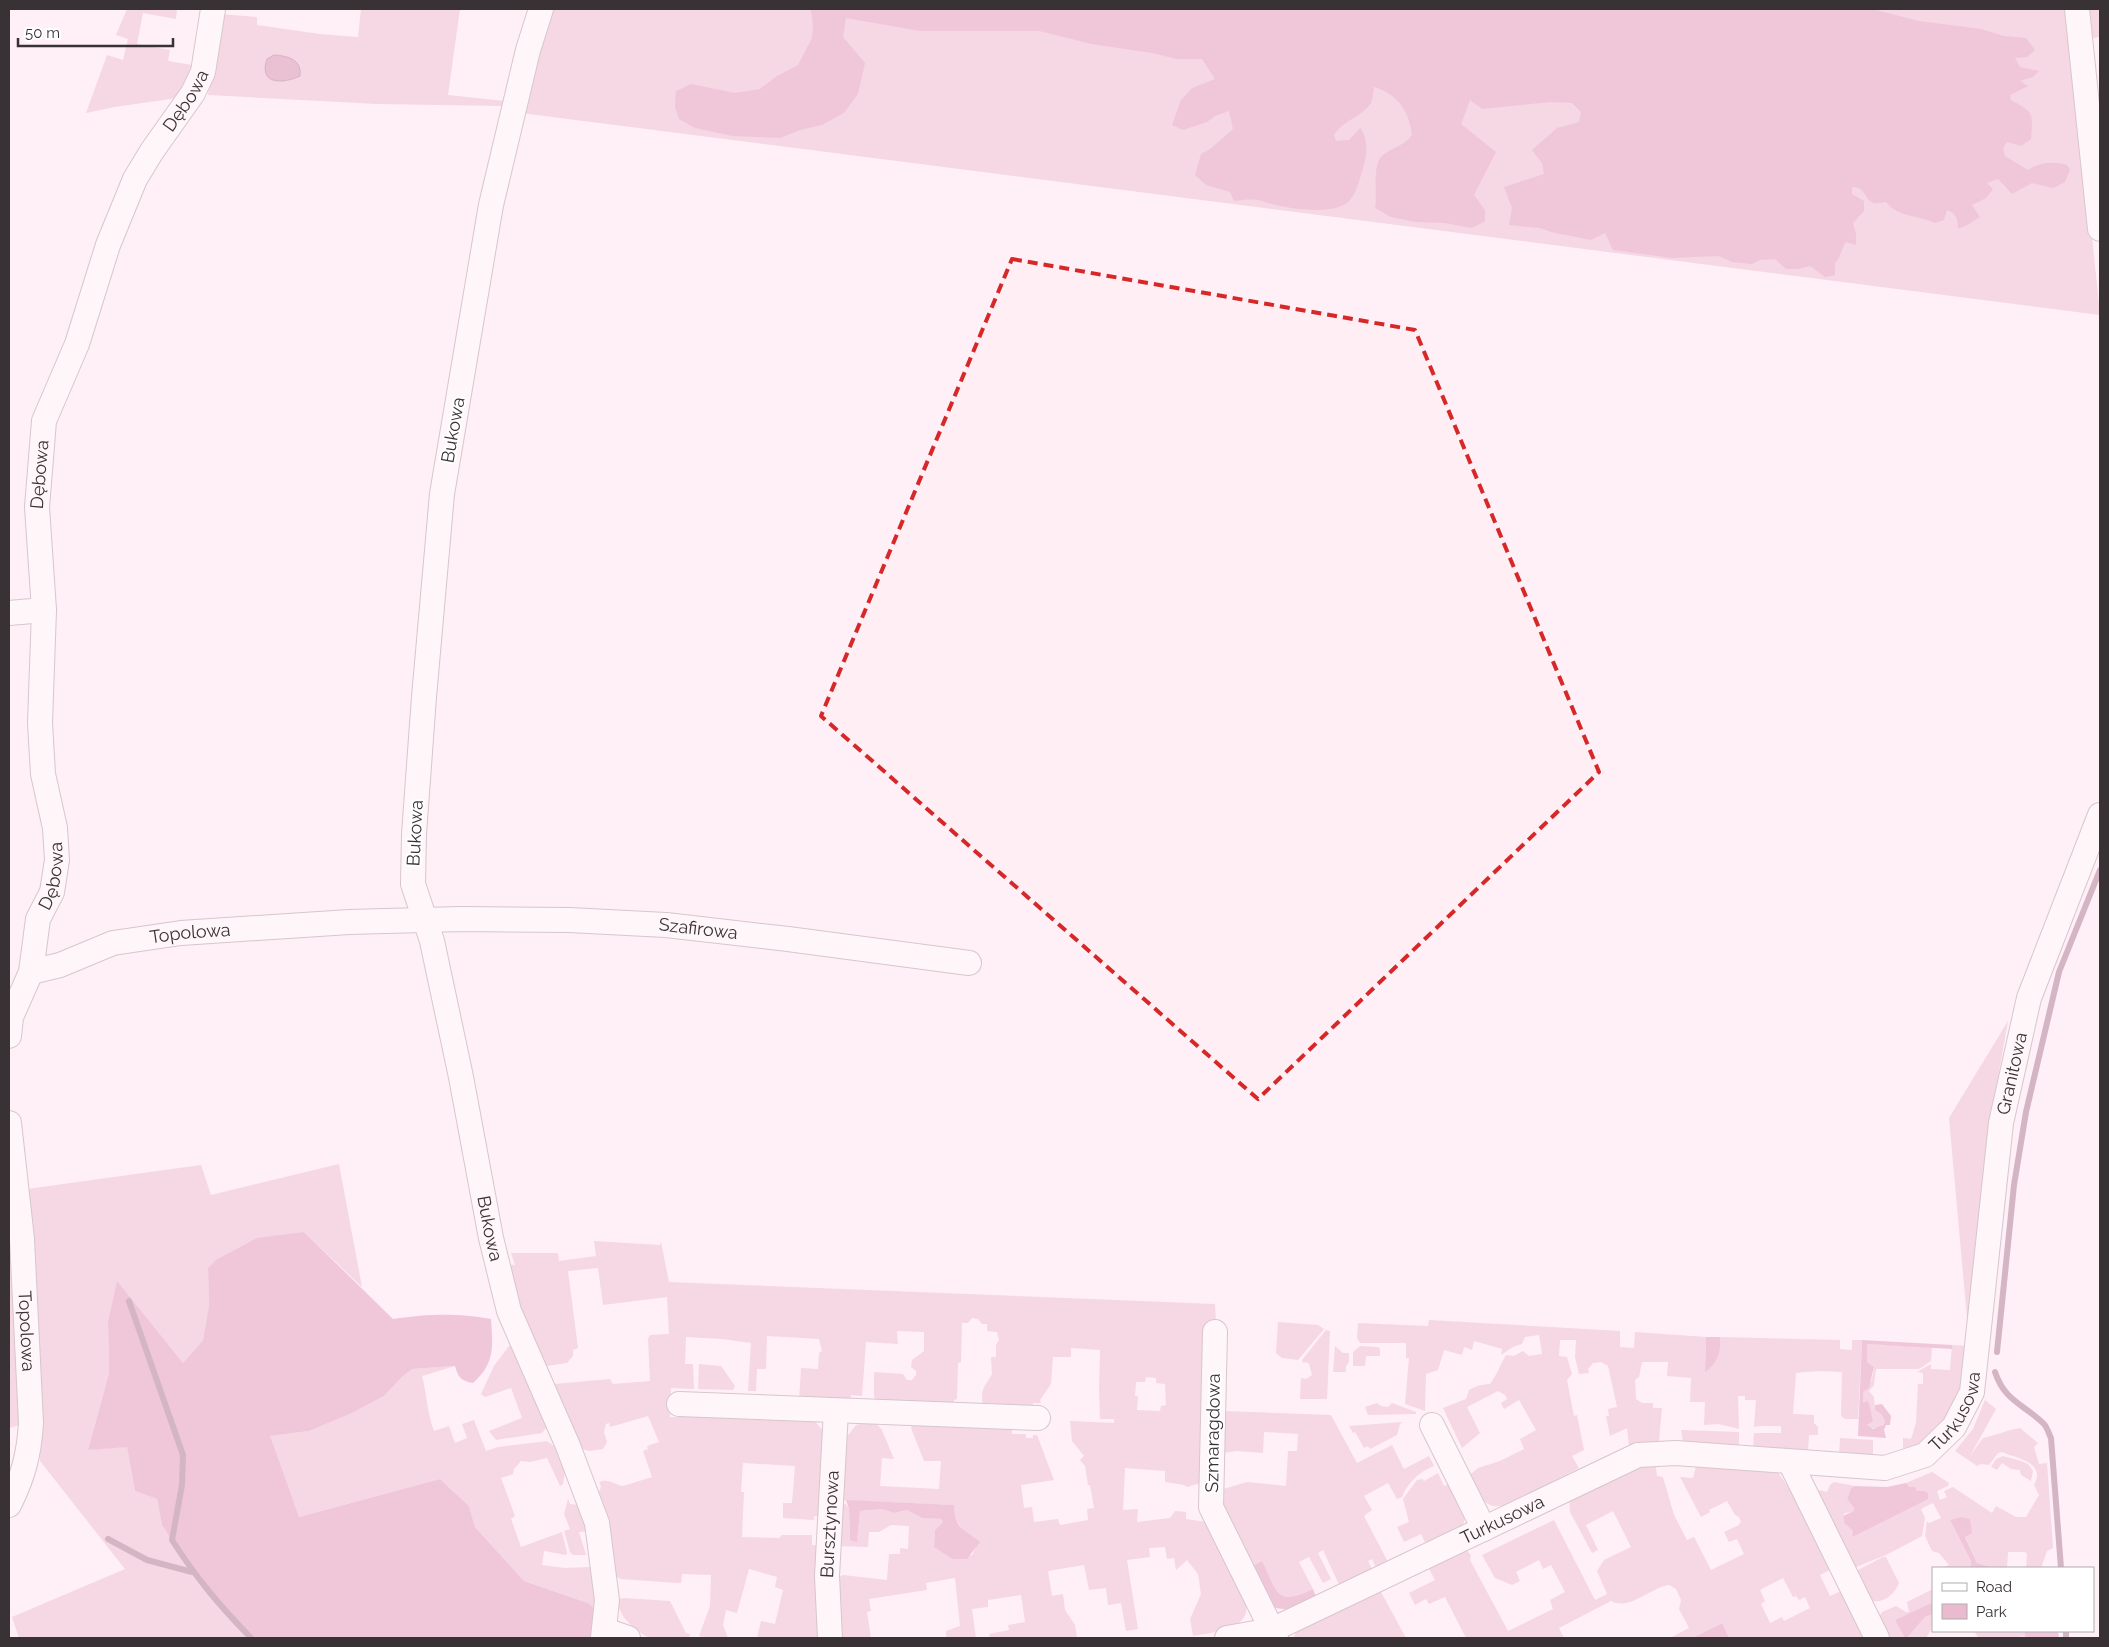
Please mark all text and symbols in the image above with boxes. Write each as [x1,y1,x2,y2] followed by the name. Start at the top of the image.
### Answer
[18,15,172,47] scale bar
[25,24,60,42] text: 50 m
[158,66,212,135] street label: Dębowa
[436,395,469,464] street label: Bukowa
[26,439,52,510] street label: Dębowa
[402,799,427,867] street label: Bukowa
[34,841,67,913] street label: Dębowa
[658,914,739,943] street label: Szafirowa
[148,919,231,947] street label: Topolowa
[1992,1030,2031,1117] street label: Granitowa
[473,1194,507,1263] street label: Bukowa
[15,1290,39,1372] street label: Topolowa
[1924,1371,1984,1455] street label: Turkusowa
[1201,1373,1224,1493] street label: Szmaragdowa
[816,1470,843,1578] street label: Bursztynowa
[1457,1491,1547,1548] street label: Turkusowa
[1932,1567,2094,1632] legend
[1976,1578,2012,1596] text: Road
[1976,1603,2007,1621] text: Park

